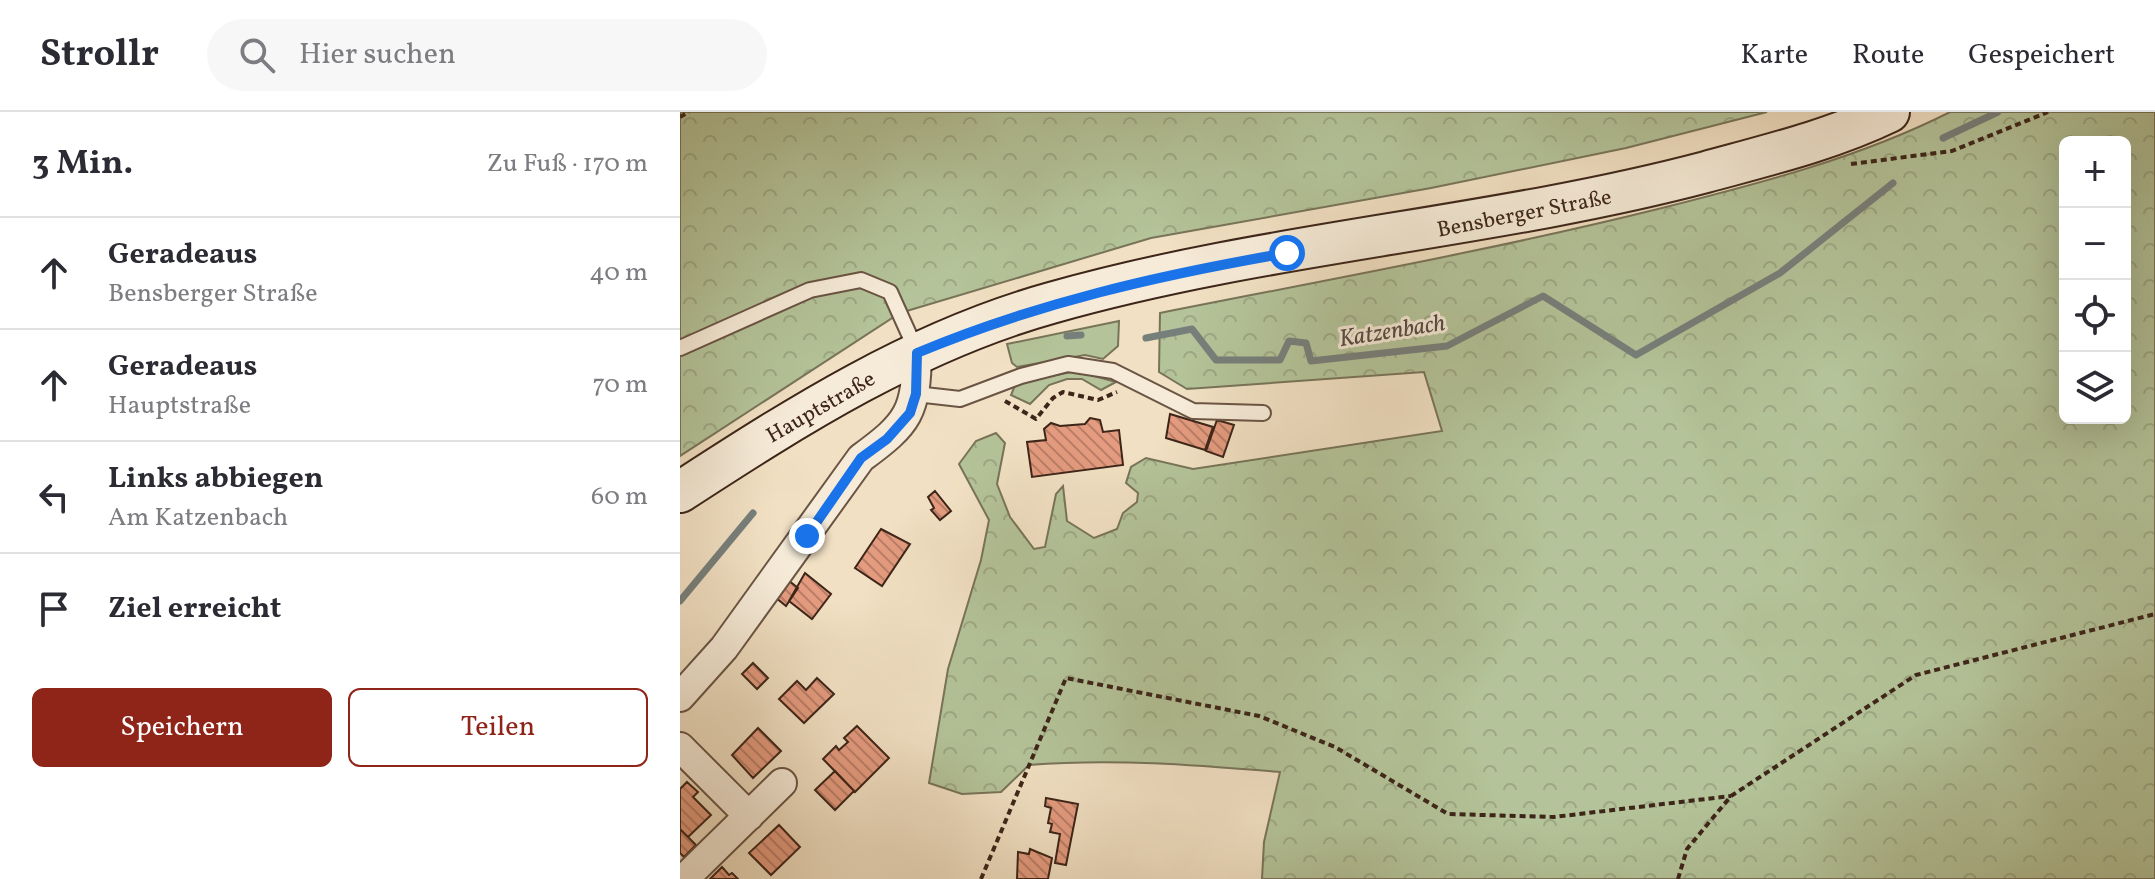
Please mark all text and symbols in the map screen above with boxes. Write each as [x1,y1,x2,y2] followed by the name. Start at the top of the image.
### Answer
[207,19,767,91] search box
[40,29,159,82] text: Strollr
[235,33,279,77] icon: search
[299,34,456,76] text: Hier suchen
[1741,36,1808,75] text: Karte
[1852,36,1924,75] text: Route
[1968,36,2115,75] text: Gespeichert
[2059,136,2131,424] map controls
[2059,136,2131,208] button: +
[32,141,133,188] text: 3 Min.
[487,146,648,182] text: Zu Fuß · 170 m
[1435,182,1614,247] street label: Bensberger Straße
[2059,208,2131,280] button: −
[108,234,257,276] text: Geradeaus
[1269,235,1305,271] route start
[32,251,76,295] icon: ahead
[589,255,648,291] text: 40 m
[108,276,318,312] text: Bensberger Straße
[2059,280,2131,352] button: locate
[1337,307,1448,357] water label: Katzenbach
[108,346,257,388] text: Geradeaus
[2059,352,2131,424] button: layers
[32,363,76,407] icon: ahead
[761,364,881,452] street label: Hauptstraße
[593,367,648,403] text: 70 m
[108,388,251,424] text: Hauptstraße
[108,458,324,500] text: Links abbiegen
[32,475,76,519] icon: left
[591,479,648,515] text: 60 m
[108,500,288,536] text: Am Katzenbach
[789,518,825,554] route end
[32,587,76,631] icon: arrive
[108,588,281,630] text: Ziel erreicht
[32,688,332,767] button: Speichern
[348,688,648,767] button: Teilen

